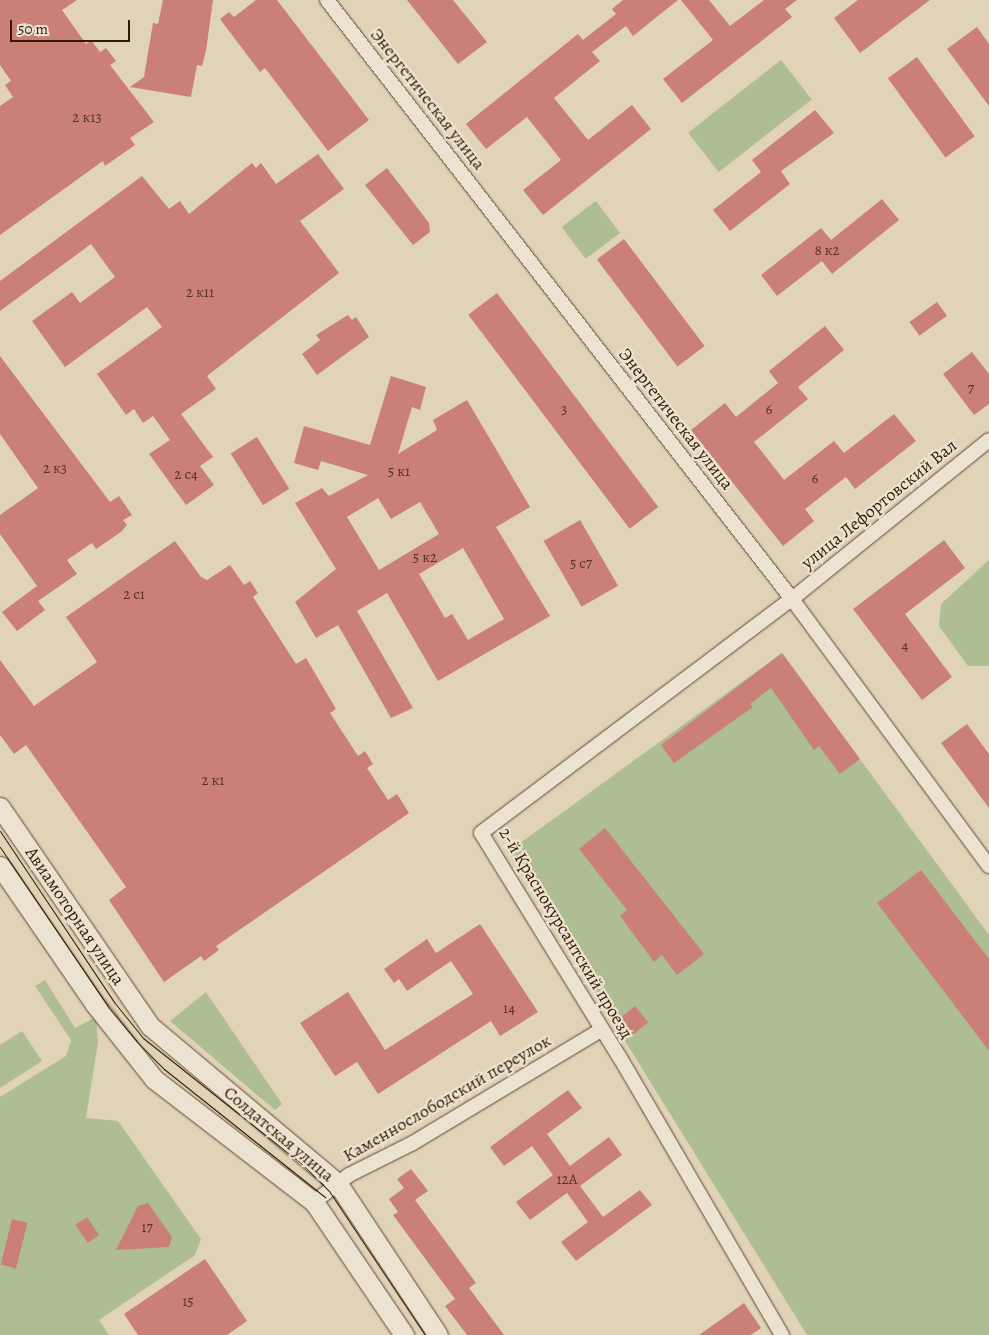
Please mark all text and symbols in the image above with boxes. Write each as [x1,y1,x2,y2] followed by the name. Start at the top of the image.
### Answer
[12,10,132,42] scale bar
[18,19,48,39] text: 50 m
[366,24,490,174] street label: Энергетическая улица
[72,109,102,127] house number: 2 к13
[814,242,840,260] house number: 8 к2
[186,284,214,302] house number: 2 к11
[614,344,738,494] street label: Энергетическая улица
[968,380,974,398] house number: 7
[561,401,567,419] house number: 3
[766,401,772,419] house number: 6
[797,435,961,573] street label: улица Лефортовский Вал
[43,460,67,478] house number: 2 к3
[388,463,410,481] house number: 5 к1
[174,466,198,484] house number: 2 с4
[812,470,818,488] house number: 6
[413,549,437,567] house number: 5 к2
[570,555,592,573] house number: 5 с7
[123,586,145,604] house number: 2 с1
[902,637,908,655] house number: 4
[201,772,225,790] house number: 2 к1
[494,824,638,1042] street label: 2-й Краснокурсантский проезд
[21,843,129,989] street label: Авиамоторная улица
[503,1000,515,1018] house number: 14
[339,1029,555,1167] street label: Каменнослободский переулок
[219,1082,339,1186] street label: Солдатская улица
[556,1171,578,1189] house number: 12А
[141,1219,153,1237] house number: 17
[182,1293,194,1311] house number: 15

